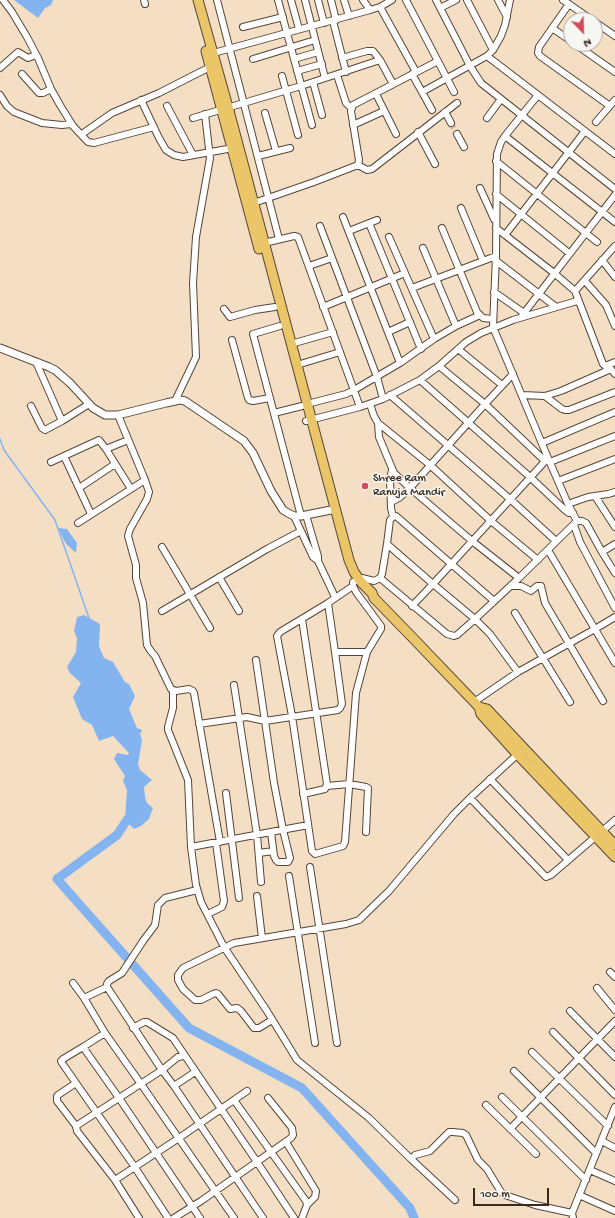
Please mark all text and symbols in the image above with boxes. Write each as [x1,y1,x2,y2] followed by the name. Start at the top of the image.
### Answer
[563,12,603,52] north arrow
[582,35,593,49] text: N
[373,472,445,500] place label: Shree Ram Ranuja Mandir
[360,481,370,491] marker: Shree Ram Ranuja Mandir
[475,1180,551,1206] scale bar
[480,1188,510,1202] text: 100 m

